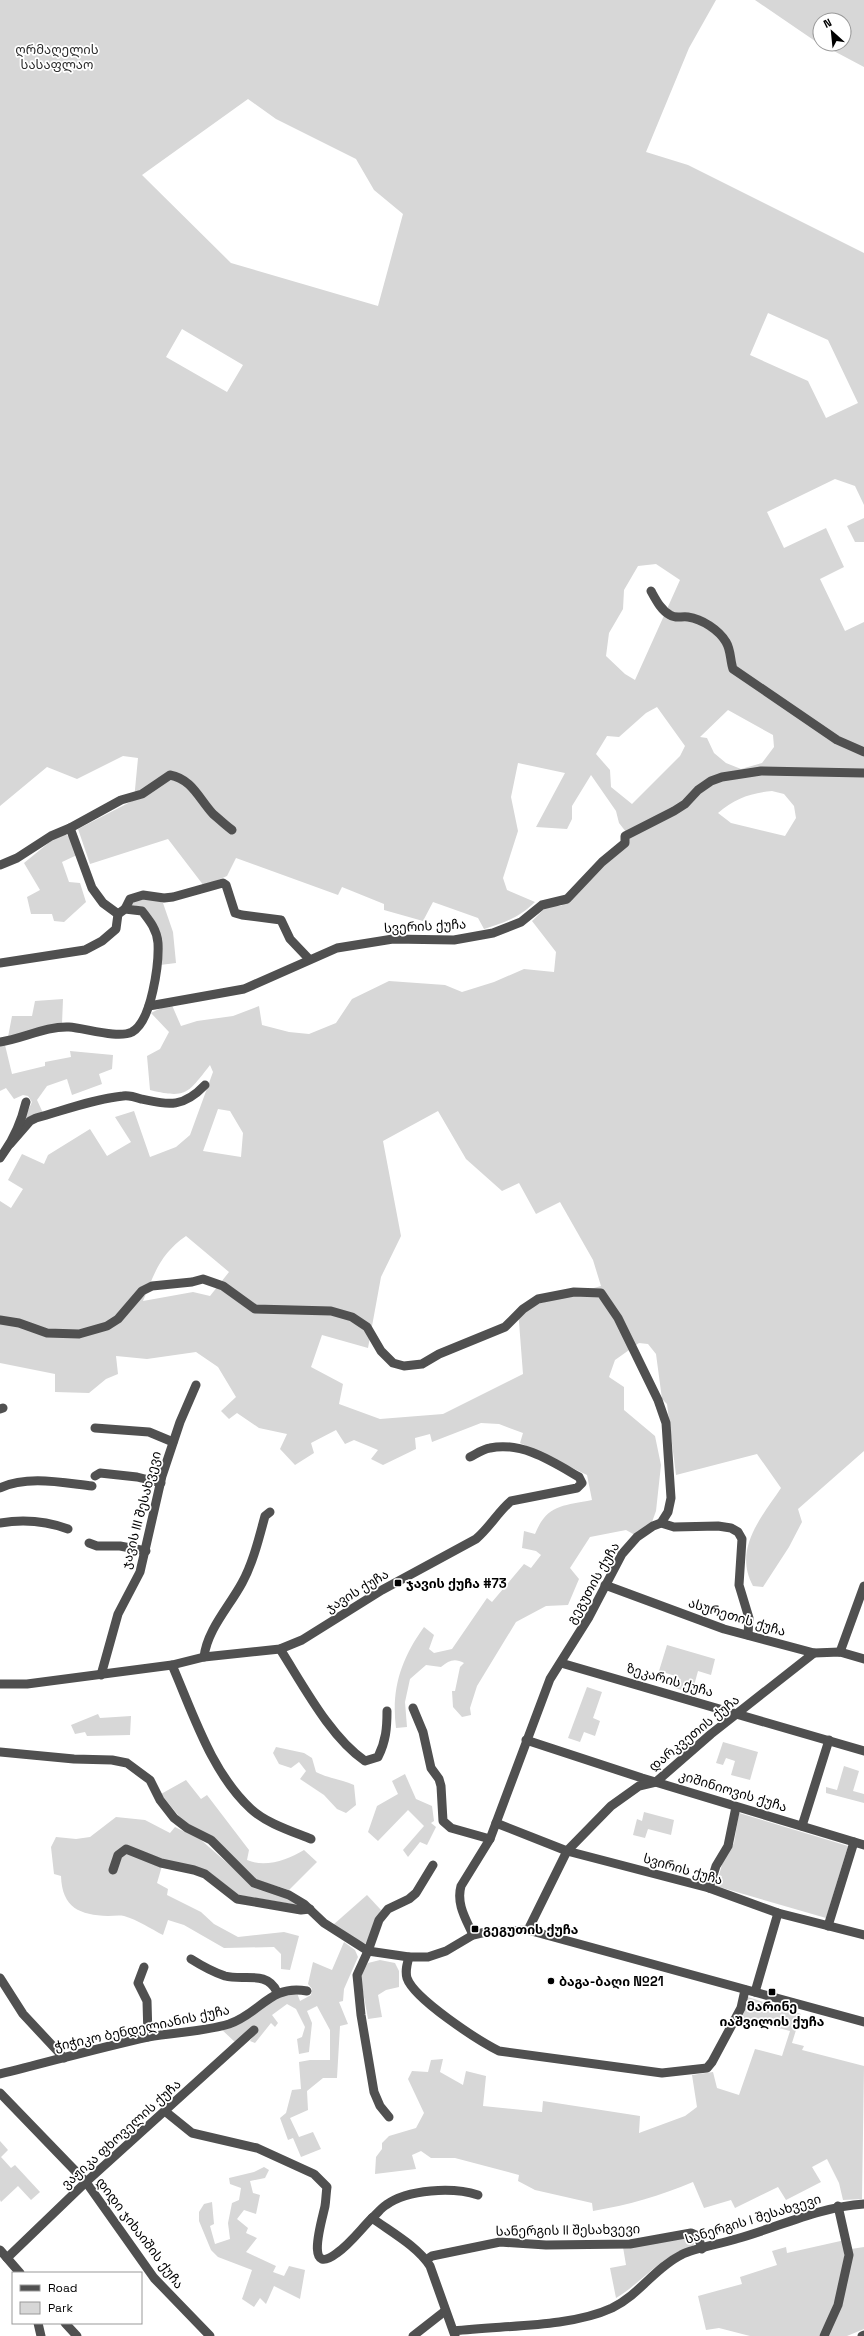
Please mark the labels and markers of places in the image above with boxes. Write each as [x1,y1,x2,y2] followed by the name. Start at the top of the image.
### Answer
[406,1575,507,1592] place label: ჯავის ქუჩა #73
[393,1578,403,1588] marker: ჯავის ქუჩა #73
[483,1921,578,1938] place label: გეგუთის ქუჩა
[470,1924,480,1934] marker: გეგუთის ქუჩა
[559,1973,664,1990] place label: ბაგა-ბაღი №21
[546,1976,556,1986] marker: ბაგა-ბაღი №21
[767,1987,777,1997] marker: მარინე იაშვილის ქუჩა
[720,1998,824,2030] place label: მარინე იაშვილის ქუჩა

